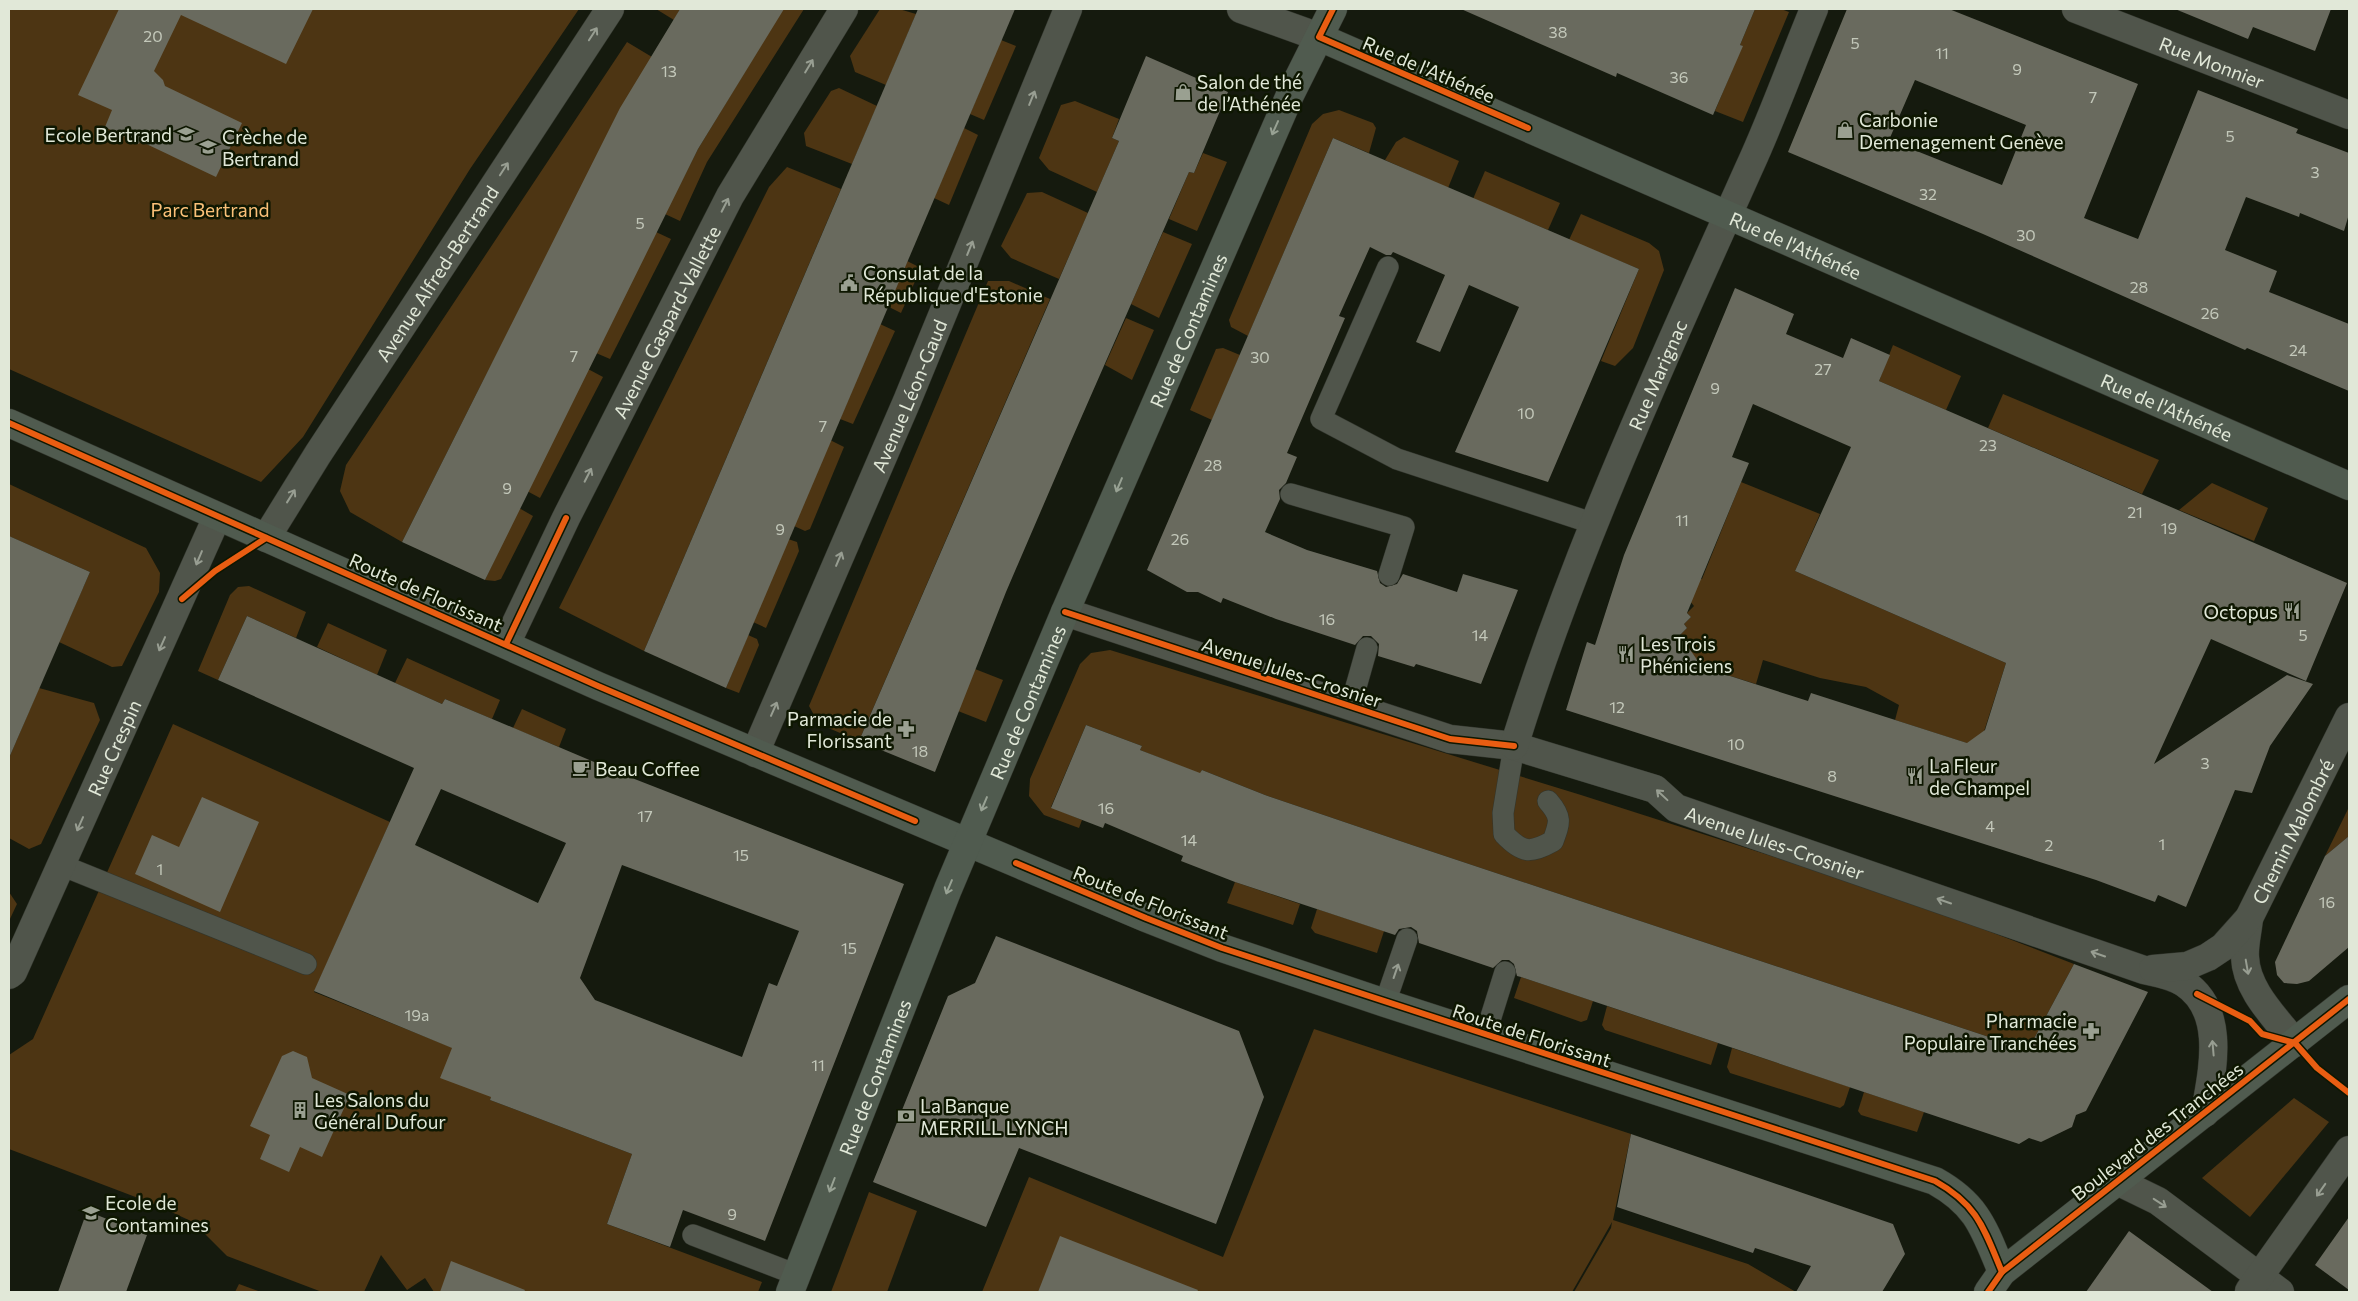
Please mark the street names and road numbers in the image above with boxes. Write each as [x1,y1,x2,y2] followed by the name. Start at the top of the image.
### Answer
[1360,31,1498,107] street label: Rue de l'Athénée
[2156,31,2268,93] street label: Rue Monnier
[371,181,503,366] street label: Avenue Alfred-Bertrand
[1726,206,1865,284] street label: Rue de l'Athénée
[607,221,725,422] street label: Avenue Gaspard-Vallette
[1144,250,1231,411] street label: Rue de Contamines
[866,316,951,476] street label: Avenue Léon-Gaud
[1623,316,1691,433] street label: Rue Marignac
[2098,368,2236,445] street label: Rue de l'Athénée
[346,548,506,636] street label: Route de Florissant
[984,621,1070,783] street label: Rue de Contamines
[1199,632,1385,712] street label: Avenue Jules-Crosnier
[82,696,145,799] street label: Rue Crespin
[2246,755,2338,908] street label: Chemin Malombré
[1682,801,1868,884] street label: Avenue Jules-Crosnier
[1070,860,1232,944] street label: Route de Florissant
[833,996,915,1158] street label: Rue de Contamines
[1450,998,1614,1072] street label: Route de Florissant
[2067,1057,2247,1205] street label: Boulevard des Tranchées

